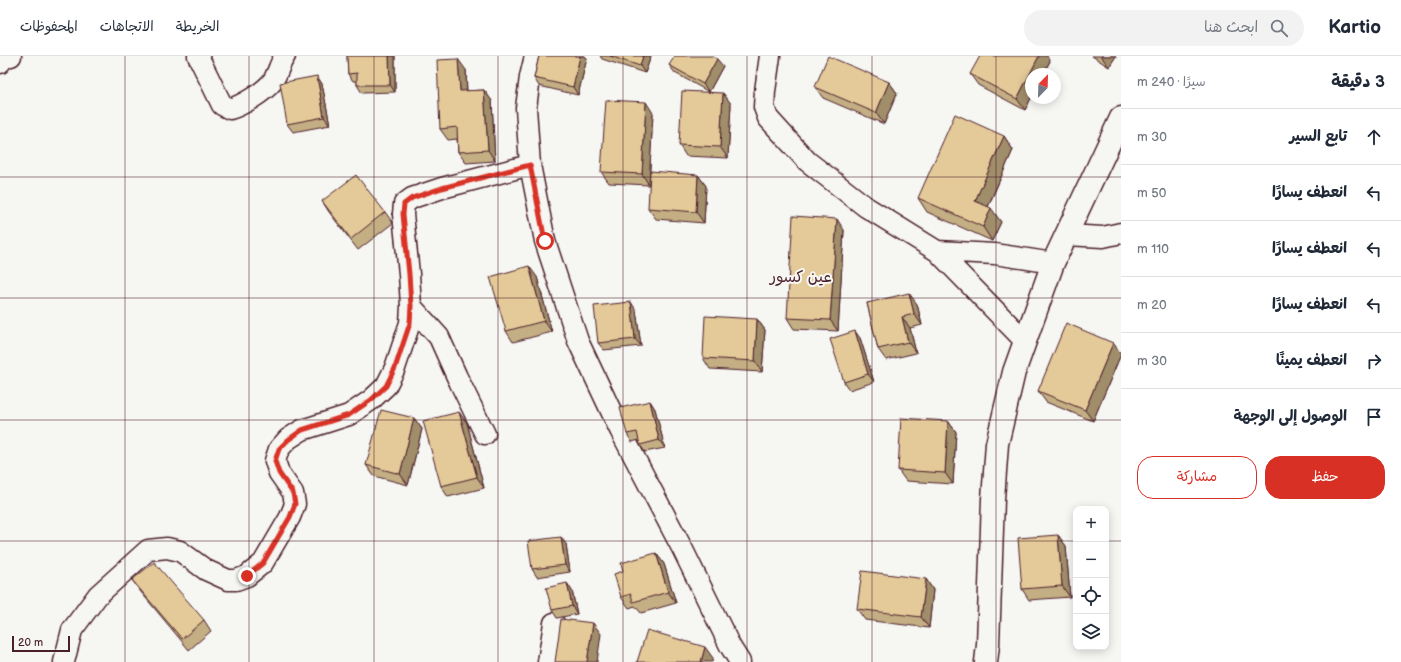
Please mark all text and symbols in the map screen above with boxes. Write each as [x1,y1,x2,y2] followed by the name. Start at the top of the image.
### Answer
[1024,10,1304,46] search box
[1328,16,1381,39] text: Kartio
[1268,17,1290,39] icon: search
[20,18,78,35] text: المحفوظات
[100,18,154,35] text: الاتجاهات
[176,18,219,35] text: الخريطة
[1204,18,1258,37] text: ابحث هنا
[1025,68,1061,104] north arrow
[1331,72,1385,92] text: 3 دقيقة
[1137,74,1205,90] text: سيرًا · 240 m
[1363,126,1385,148] icon: ahead
[1289,127,1347,146] text: تابع السير
[1137,129,1167,145] text: 30 m
[1363,182,1385,204] icon: left
[1272,183,1347,202] text: انعطف يسارًا
[1137,185,1166,201] text: 50 m
[536,232,554,250] route start
[1363,238,1385,260] icon: left
[1272,239,1347,258] text: انعطف يسارًا
[1137,241,1169,257] text: 110 m
[768,268,832,287] district label: عين كسور
[1363,294,1385,316] icon: left
[1272,295,1347,314] text: انعطف يسارًا
[1137,297,1167,313] text: 20 m
[1363,350,1385,372] icon: right
[1276,351,1347,370] text: انعطف يمينًا
[1137,353,1167,369] text: 30 m
[1363,406,1385,428] icon: arrive
[1233,407,1347,426] text: الوصول إلى الوجهة
[1137,456,1257,499] button: مشاركة
[1265,456,1385,499] button: حفظ
[1073,506,1109,650] map controls
[1073,506,1109,542] button: +
[1073,542,1109,578] button: −
[238,567,256,585] route end
[1073,578,1109,614] button: locate
[1073,614,1109,650] button: layers
[12,634,70,653] scale bar
[18,636,43,649] text: 20 m

